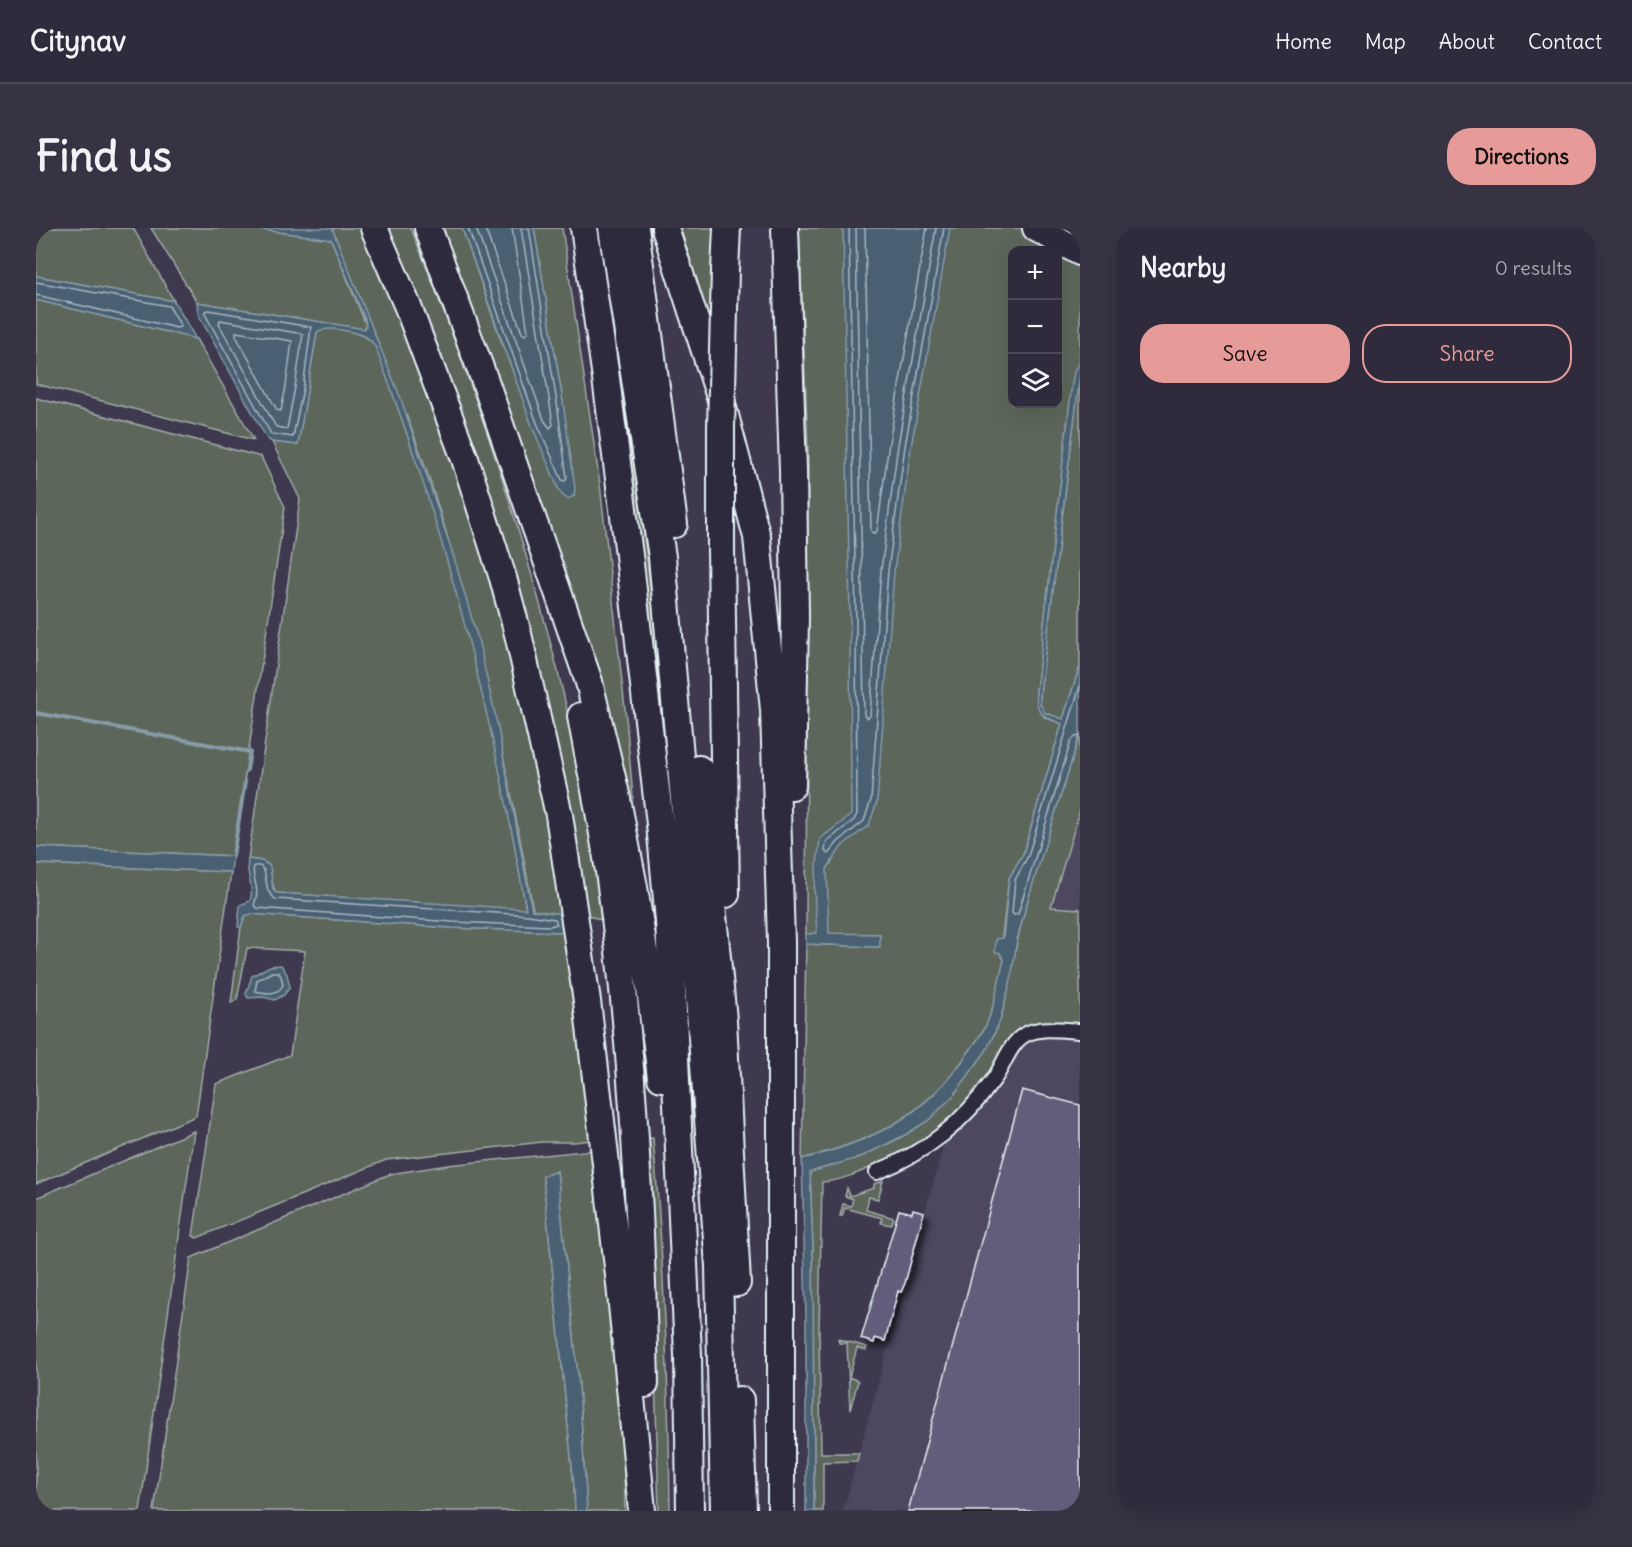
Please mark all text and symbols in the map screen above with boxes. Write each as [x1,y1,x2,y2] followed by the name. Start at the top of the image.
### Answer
[30,23,126,59] text: Citynav
[1275,28,1332,55] text: Home
[1365,28,1406,55] text: Map
[1439,28,1495,55] text: About
[1528,28,1602,55] text: Contact
[1447,128,1596,185] button: Directions
[36,130,172,182] text: Find us
[1008,246,1062,408] map controls
[1008,246,1062,300] button: +
[1140,251,1226,284] text: Nearby
[1495,255,1572,280] text: 0 results
[1008,300,1062,354] button: −
[1140,324,1350,383] button: Save
[1362,324,1572,383] button: Share
[1008,354,1062,408] button: layers

